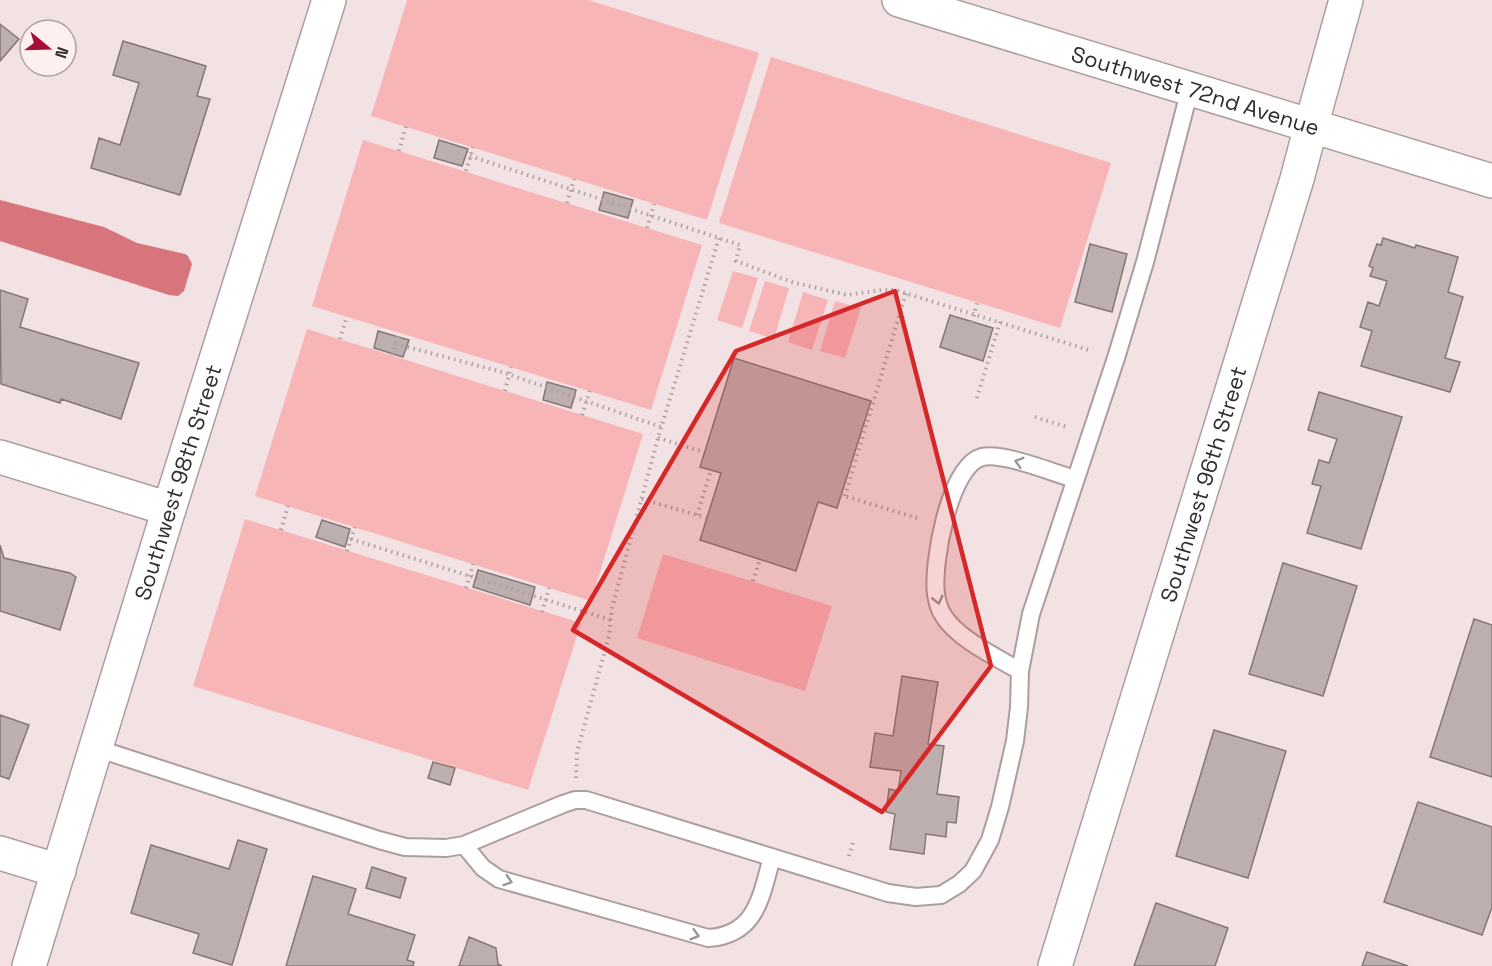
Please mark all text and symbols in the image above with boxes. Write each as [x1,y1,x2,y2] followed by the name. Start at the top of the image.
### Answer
[18,18,78,78] north arrow
[1068,39,1323,142] street label: Southwest 72nd Avenue
[50,44,73,61] text: N
[128,361,228,604] street label: Southwest 98th Street
[1154,363,1253,606] street label: Southwest 96th Street
[1014,457,1025,469] one-way arrow
[930,595,943,605] one-way arrow
[502,874,513,886] one-way arrow
[689,928,700,940] one-way arrow

